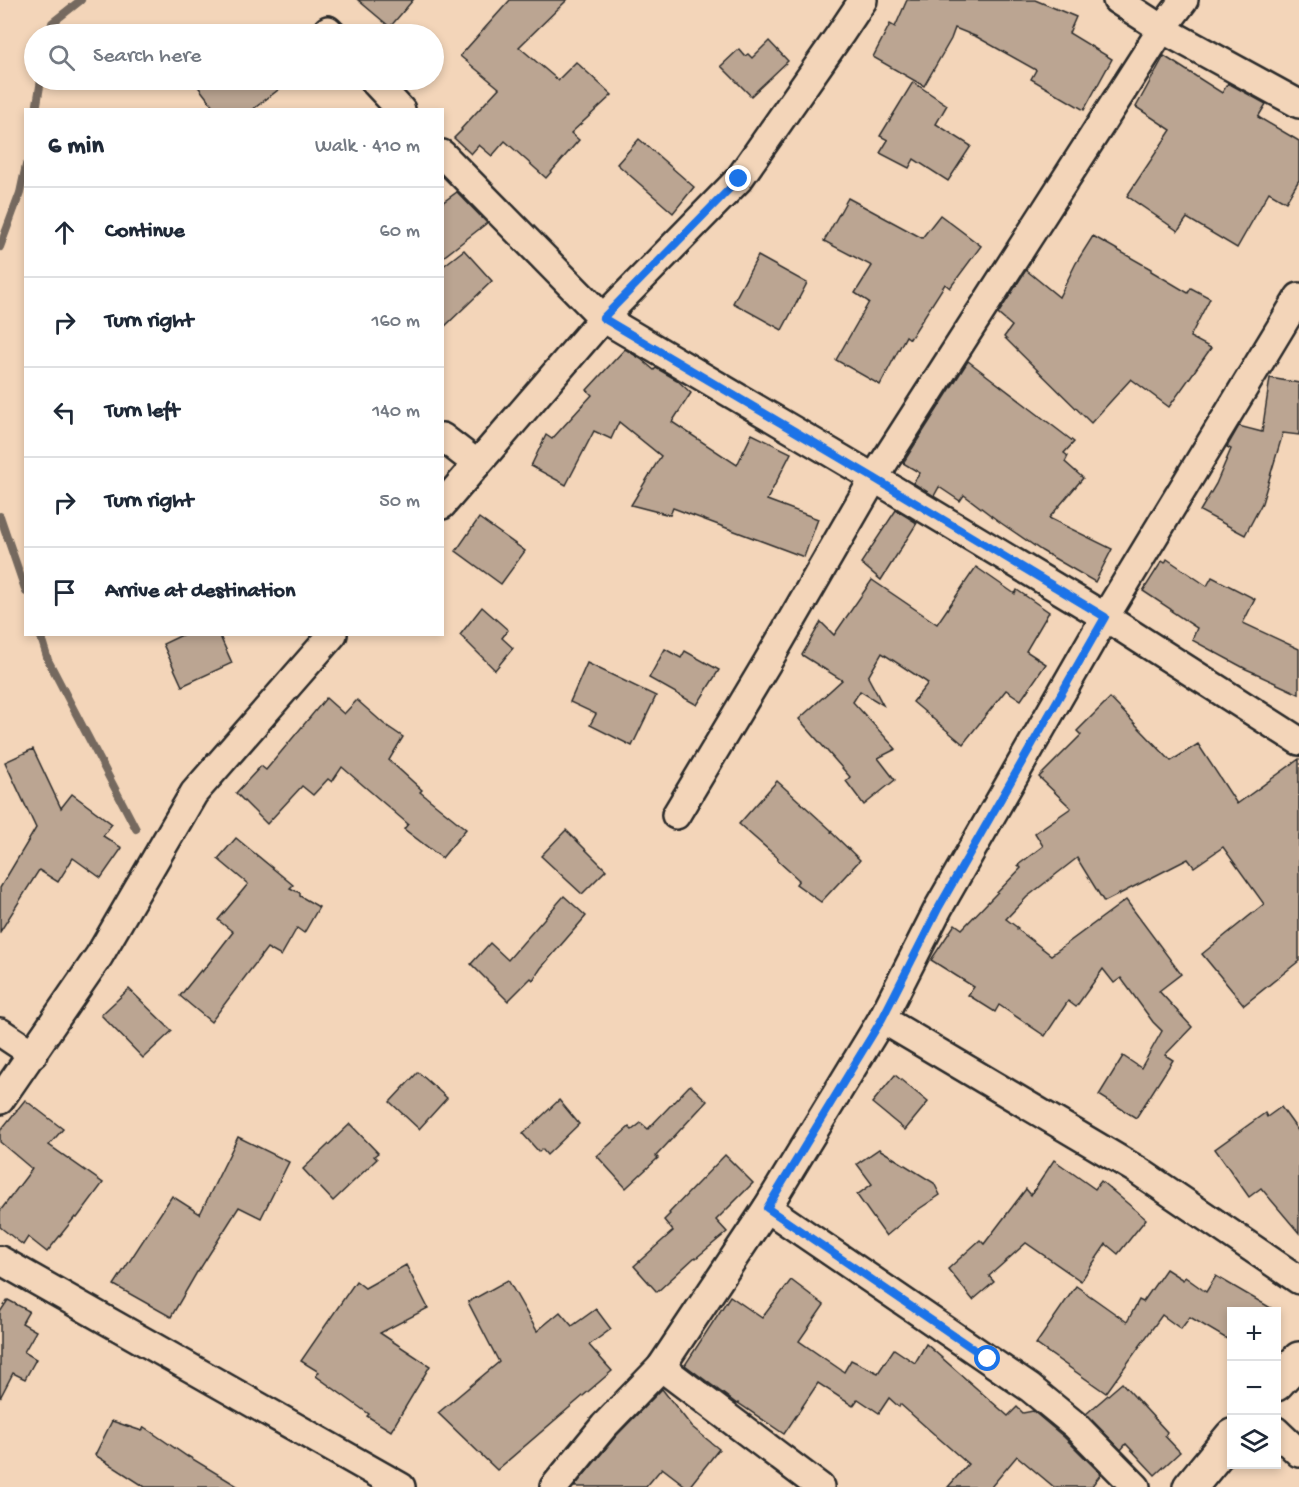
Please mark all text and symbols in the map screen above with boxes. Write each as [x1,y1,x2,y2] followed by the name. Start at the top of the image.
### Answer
[24,24,444,90] search box
[45,41,78,74] icon: search
[93,44,201,70] text: Search here
[48,132,104,163] text: 6 min
[315,136,420,159] text: Walk · 410 m
[725,165,751,191] route end
[48,216,81,249] icon: ahead
[105,219,185,245] text: Continue
[380,221,420,244] text: 60 m
[48,306,81,339] icon: right
[105,309,193,335] text: Turn right
[371,311,420,334] text: 160 m
[48,396,81,429] icon: left
[105,399,179,425] text: Turn left
[372,401,420,424] text: 140 m
[48,486,81,519] icon: right
[105,489,193,515] text: Turn right
[379,491,420,514] text: 50 m
[48,576,81,609] icon: arrive
[105,579,295,605] text: Arrive at destination
[1227,1307,1281,1469] map controls
[1227,1307,1281,1361] button: +
[974,1345,1000,1371] route start
[1227,1361,1281,1415] button: −
[1227,1415,1281,1469] button: layers

